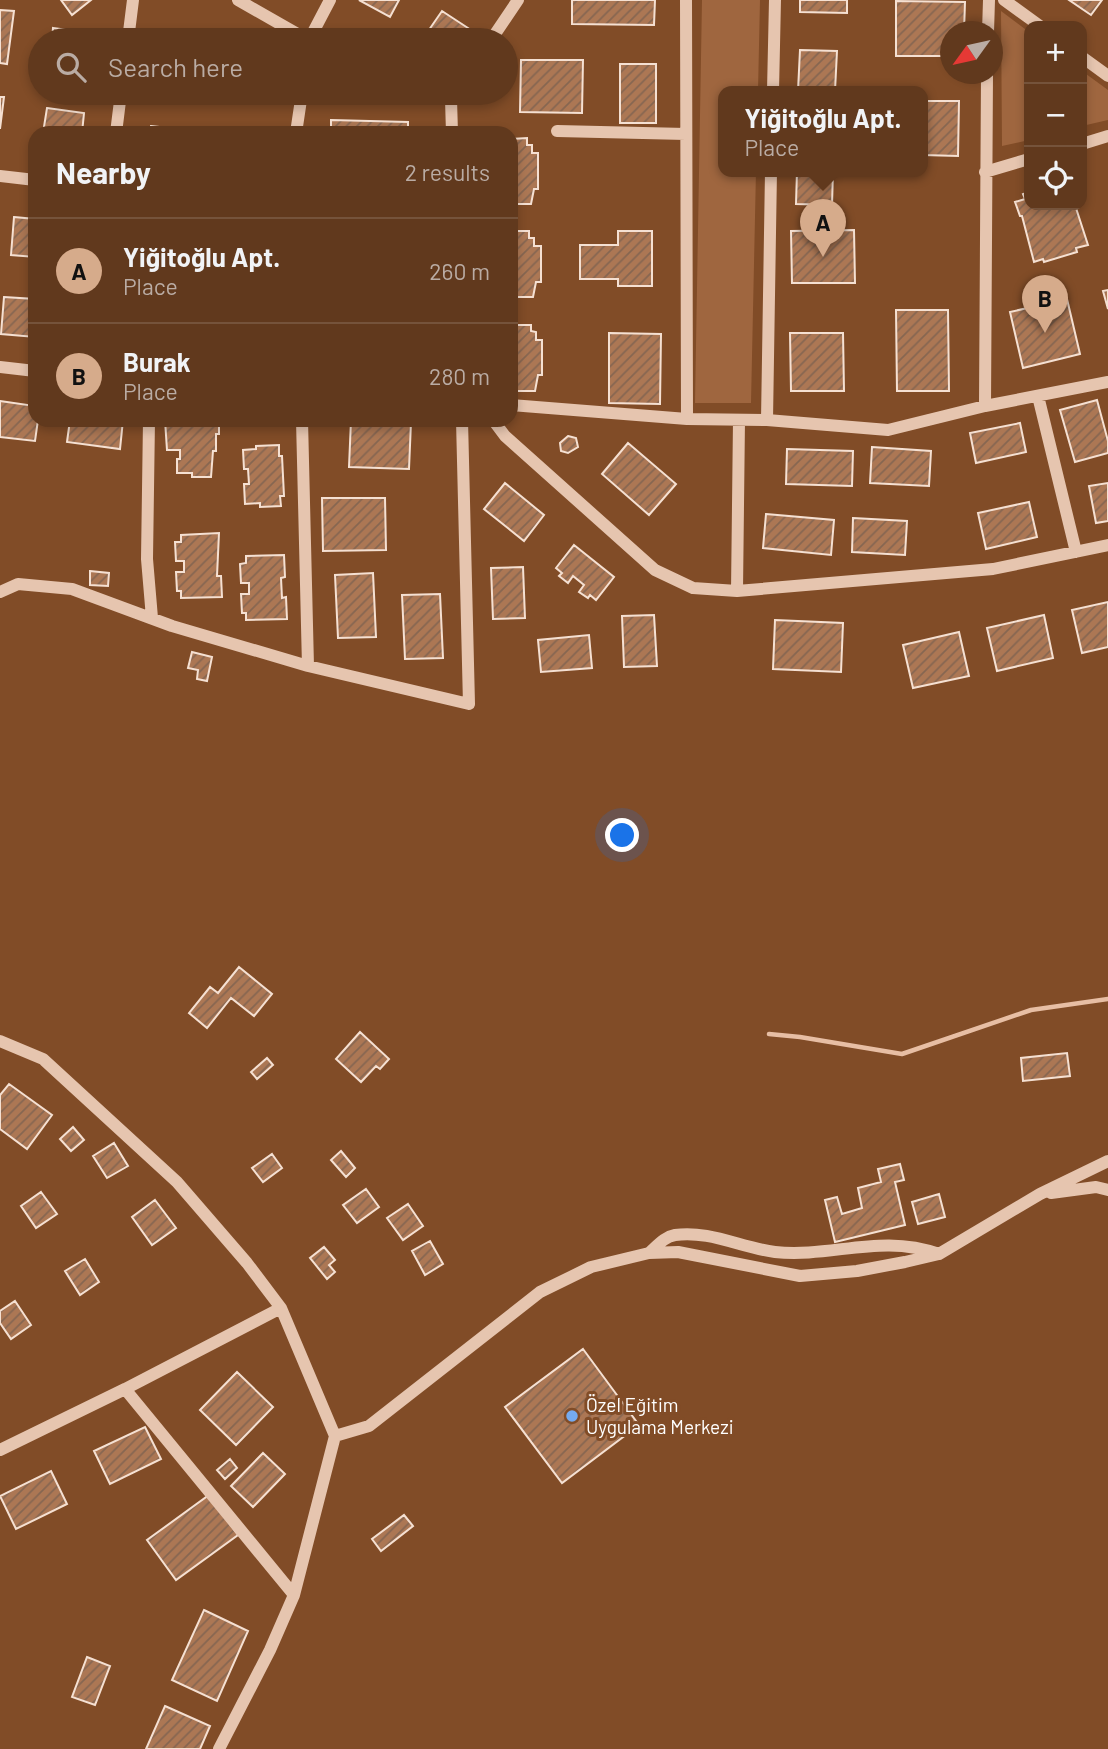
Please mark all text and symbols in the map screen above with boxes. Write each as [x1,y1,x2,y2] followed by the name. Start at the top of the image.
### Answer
[940,21,1003,84] north arrow
[1024,21,1087,210] map controls
[1024,21,1087,84] button: +
[28,28,518,105] search box
[52,48,90,86] icon: search
[108,51,243,82] text: Search here
[1024,84,1087,147] button: −
[718,86,928,177] popup
[744,102,902,133] text: Yiğitoğlu Apt.
[744,133,799,161] text: Place
[1024,147,1087,210] button: locate
[56,154,151,190] text: Nearby
[405,158,490,186] text: 2 results
[800,199,846,257] pin: A
[123,241,280,272] text: Yiğitoğlu Apt.
[71,257,87,285] text: A
[429,257,490,285] text: 260 m
[123,272,178,300] text: Place
[1022,275,1068,333] pin: B
[123,346,191,377] text: Burak
[72,362,86,390] text: B
[429,362,490,390] text: 280 m
[123,377,178,405] text: Place
[605,818,639,852] your location
[586,1393,734,1438] place label: Özel Eğitim Uygulama Merkezi
[564,1408,580,1424] marker: Özel Eğitim Uygulama Merkezi

